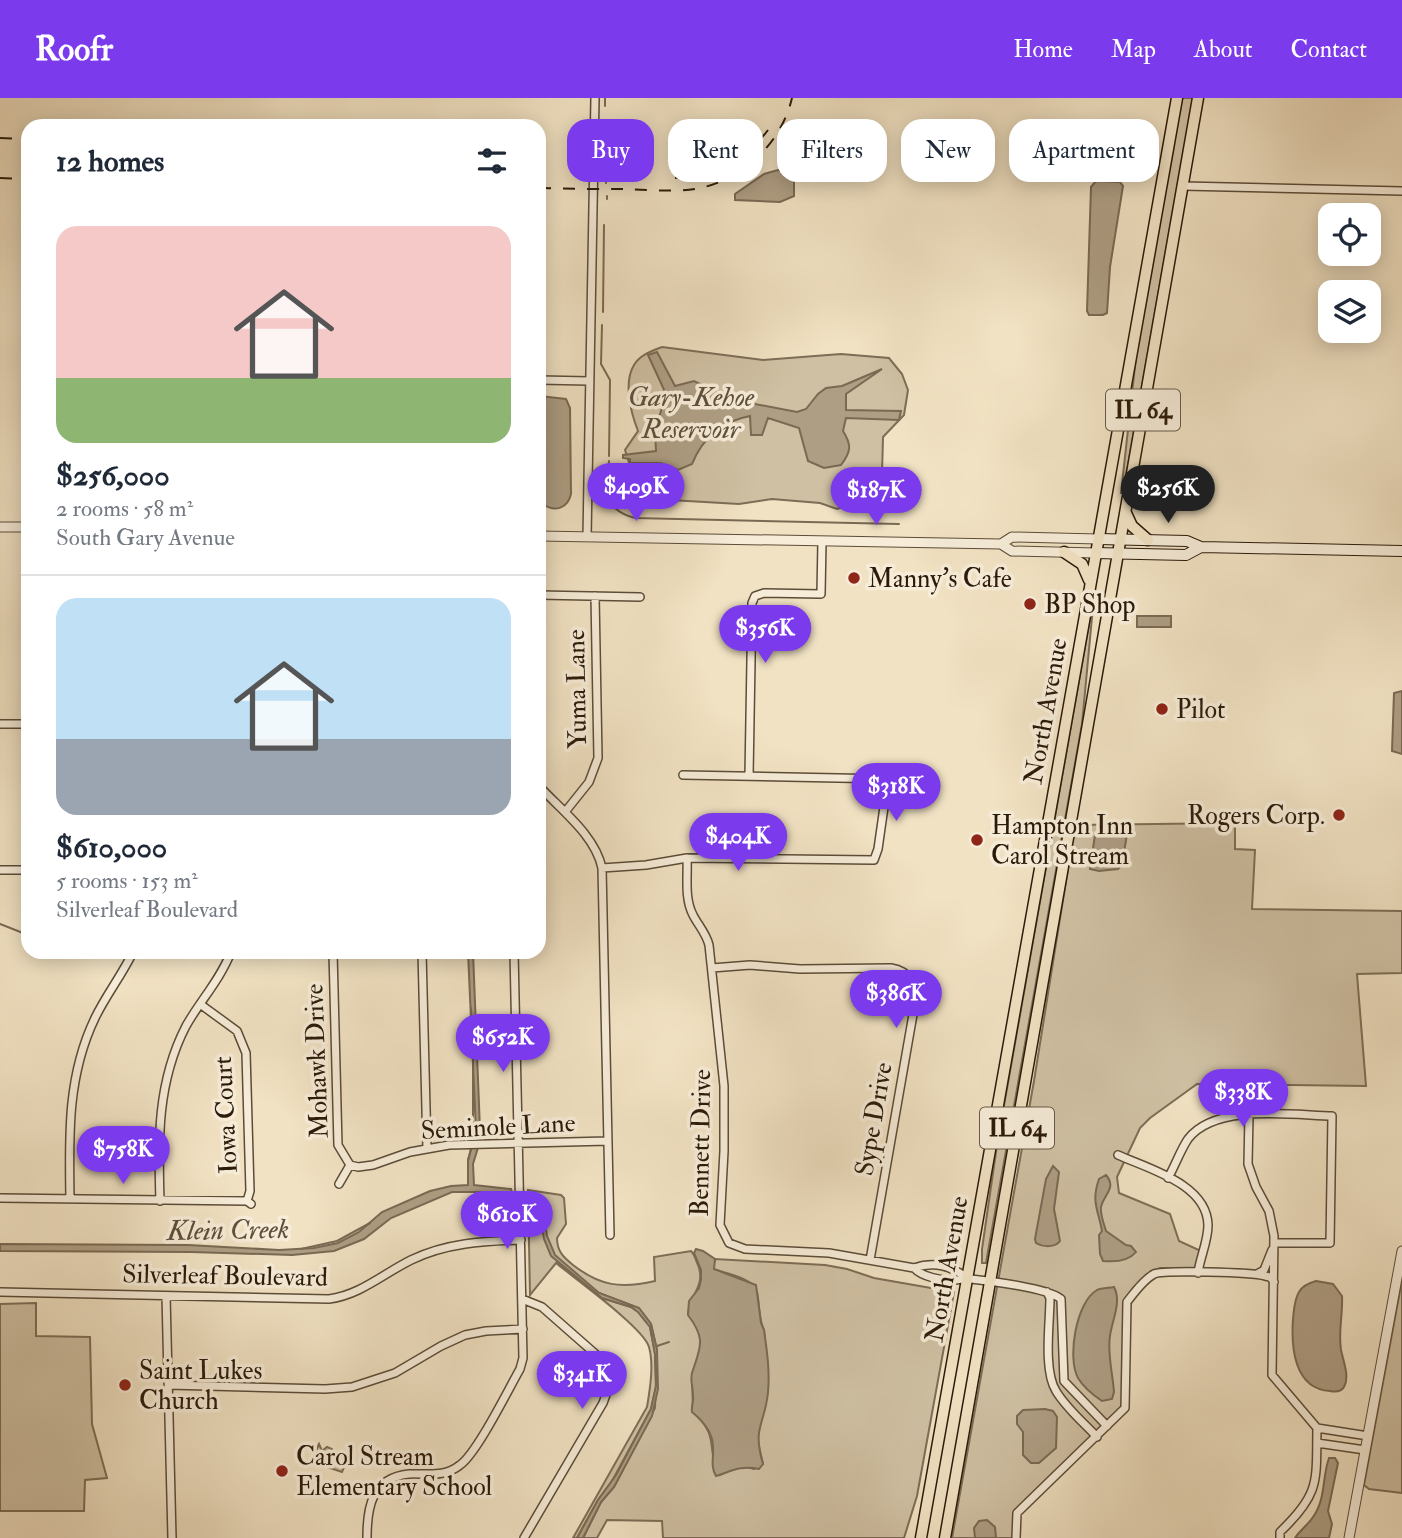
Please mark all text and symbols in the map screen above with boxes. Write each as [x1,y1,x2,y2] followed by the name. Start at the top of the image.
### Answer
[35,29,113,70] text: Roofr
[1013,34,1073,65] text: Home
[1111,34,1156,65] text: Map
[1194,34,1253,65] text: About
[1291,34,1367,65] text: Contact
[567,119,654,182] chip: Buy
[668,119,763,182] chip: Rent
[777,119,887,182] chip: Filters
[901,119,995,182] chip: New
[1009,119,1159,182] chip: Apartment
[473,142,511,180] icon: filters
[56,143,164,180] text: 12 homes
[1318,203,1381,343] map controls
[1318,203,1381,266] button: locate
[221,271,347,397] icon: home
[1318,280,1381,343] button: layers
[628,380,755,447] water label: Gary-Kehoe Reservoir
[1106,390,1180,430] road number: IL 64
[56,457,170,494] text: $256,000
[587,464,685,523] pin: $409K
[1119,466,1217,525] pin: $256K
[827,468,925,527] pin: $187K
[603,471,669,500] text: $409K
[1137,473,1199,502] text: $256K
[847,475,905,504] text: $187K
[56,494,193,523] text: 2 rooms · 58 m²
[56,523,235,552] text: South Gary Avenue
[868,563,1012,595] place label: Manny's Cafe
[846,570,862,586] marker: Manny's Cafe
[1044,589,1135,622] place label: BP Shop
[1022,596,1038,612] marker: BP Shop
[716,606,814,665] pin: $356K
[735,613,795,642] text: $356K
[560,629,594,749] street label: Yuma Lane
[1017,636,1075,787] street label: North Avenue
[221,643,347,769] icon: home
[1176,694,1226,726] place label: Pilot
[1154,701,1170,717] marker: Pilot
[847,764,945,823] pin: $318K
[868,771,924,800] text: $318K
[1187,800,1325,833] place label: Rogers Corp.
[1331,807,1347,823] marker: Rogers Corp.
[991,810,1133,872] place label: Hampton Inn Carol Stream
[689,814,787,873] pin: $404K
[705,821,771,850] text: $404K
[56,829,167,866] text: $610,000
[969,832,985,848] marker: Hampton Inn Carol Stream
[56,866,198,895] text: 5 rooms · 153 m²
[56,895,238,924] text: Silverleaf Boulevard
[847,970,945,1030] pin: $386K
[866,978,926,1007] text: $386K
[298,983,336,1139] street label: Mohawk Drive
[454,1014,552,1074] pin: $652K
[472,1022,534,1051] text: $652K
[207,1055,245,1175] street label: Iowa Court
[848,1060,901,1179] street label: Sype Drive
[684,1069,718,1217] street label: Bennett Drive
[1194,1070,1292,1129] pin: $338K
[1214,1077,1272,1106] text: $338K
[420,1107,576,1147] street label: Seminole Lane
[980,1108,1054,1148] road number: IL 64
[74,1126,172,1186] pin: $758K
[93,1134,153,1163] text: $758K
[458,1192,556,1251] pin: $610K
[918,1194,976,1345] street label: North Avenue
[477,1199,537,1228] text: $610K
[165,1212,290,1249] water label: Klein Creek
[122,1258,328,1294] street label: Silverleaf Boulevard
[533,1352,631,1411] pin: $341K
[139,1355,262,1417] place label: Saint Lukes Church
[553,1359,611,1388] text: $341K
[117,1377,133,1393] marker: Saint Lukes Church
[296,1441,493,1503] place label: Carol Stream Elementary School
[274,1463,290,1479] marker: Carol Stream Elementary School

